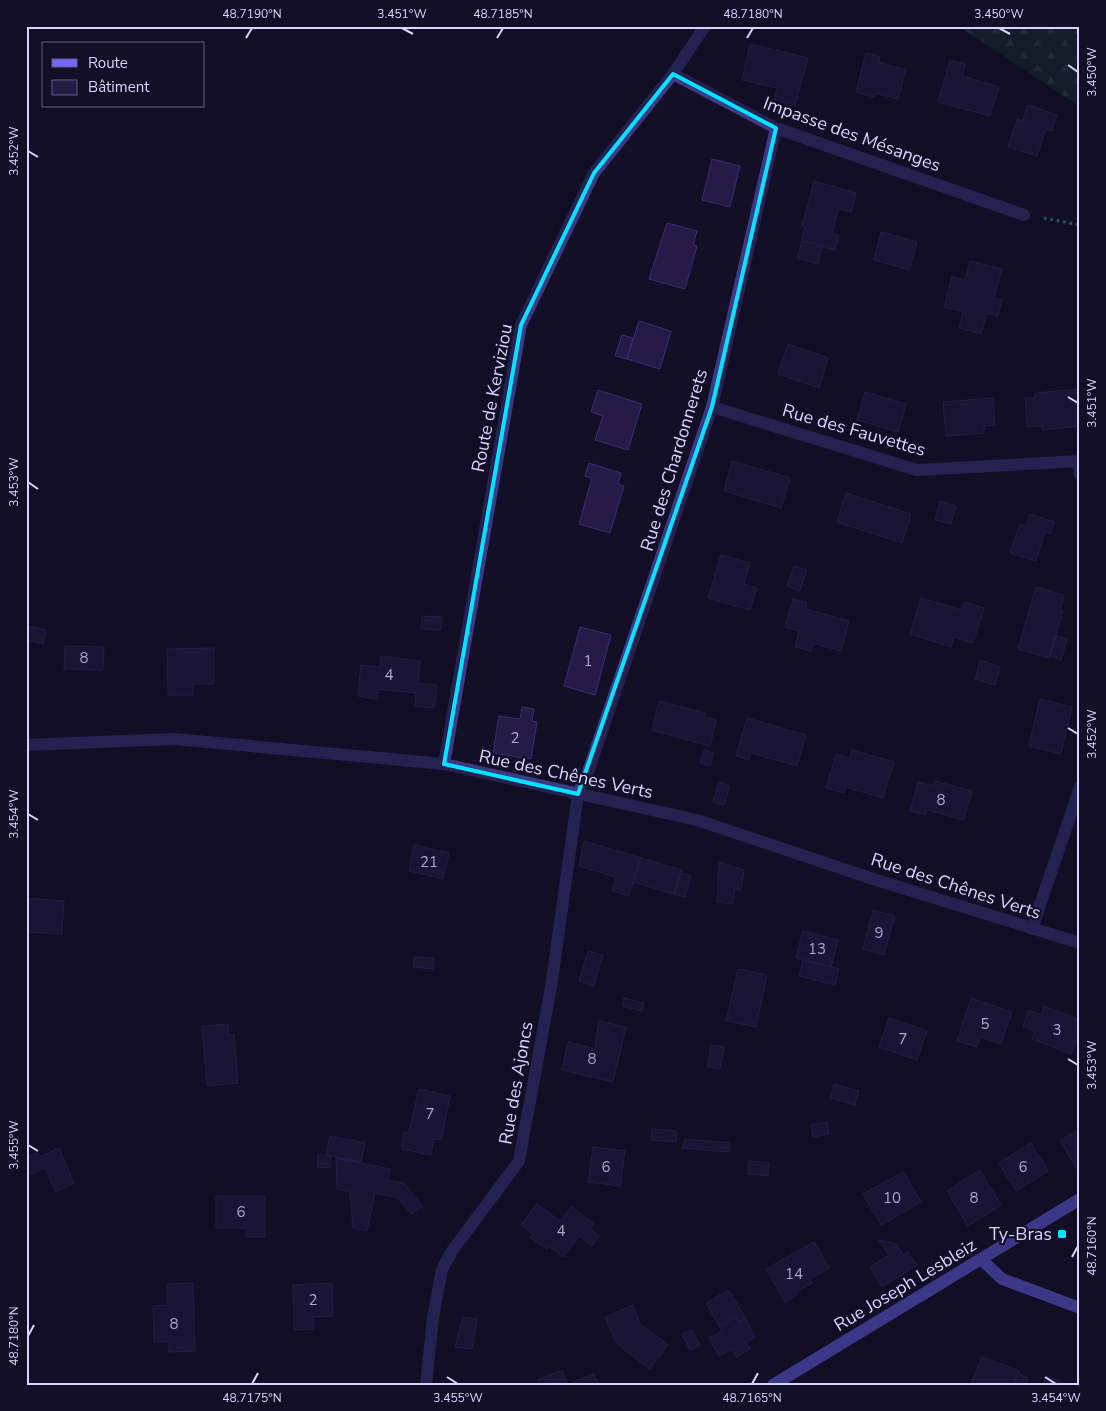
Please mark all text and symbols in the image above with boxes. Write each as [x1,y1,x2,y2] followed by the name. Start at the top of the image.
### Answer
[222,6,282,22] text: 48.7190°N
[377,6,427,22] text: 3.451°W
[473,6,533,22] text: 48.7185°N
[723,6,783,22] text: 48.7180°N
[974,6,1024,22] text: 3.450°W
[42,42,205,108] legend
[1084,47,1100,97] text: 3.450°W
[88,53,128,73] text: Route
[88,77,150,97] text: Bâtiment
[760,91,944,177] street label: Impasse des Mésanges
[6,126,22,176] text: 3.452°W
[466,322,518,474] street label: Route de Kerviziou
[635,366,713,554] street label: Rue des Chardonnerets
[1084,378,1100,428] text: 3.451°W
[780,398,928,462] street label: Rue des Fauvettes
[6,457,22,507] text: 3.453°W
[79,648,89,668] house number: 8
[583,651,593,671] house number: 1
[384,665,394,685] house number: 4
[1084,709,1100,759] text: 3.452°W
[510,728,520,748] house number: 2
[477,744,655,804] street label: Rue des Chênes Verts
[6,789,22,839] text: 3.454°W
[936,790,946,810] house number: 8
[868,847,1044,925] street label: Rue des Chênes Verts
[420,852,438,872] house number: 21
[874,923,884,943] house number: 9
[808,939,826,959] house number: 13
[980,1014,990,1034] house number: 5
[493,1020,539,1146] street label: Rue des Ajoncs
[1052,1020,1062,1040] house number: 3
[898,1029,908,1049] house number: 7
[1084,1040,1100,1090] text: 3.453°W
[587,1049,597,1069] house number: 8
[425,1104,435,1124] house number: 7
[6,1120,22,1170] text: 3.455°W
[601,1157,611,1177] house number: 6
[1018,1157,1028,1177] house number: 6
[883,1188,901,1208] house number: 10
[969,1188,979,1208] house number: 8
[236,1202,246,1222] house number: 6
[1084,1216,1100,1276] text: 48.7160°N
[556,1221,566,1241] house number: 4
[989,1222,1052,1246] place label: Ty-Bras
[1056,1228,1068,1240] marker: Ty-Bras
[830,1233,980,1337] street label: Rue Joseph Lesbleiz
[785,1264,803,1284] house number: 14
[308,1290,318,1310] house number: 2
[6,1306,22,1366] text: 48.7180°N
[169,1314,179,1334] house number: 8
[222,1390,282,1406] text: 48.7175°N
[433,1390,483,1406] text: 3.455°W
[722,1390,782,1406] text: 48.7165°N
[1031,1390,1081,1406] text: 3.454°W

